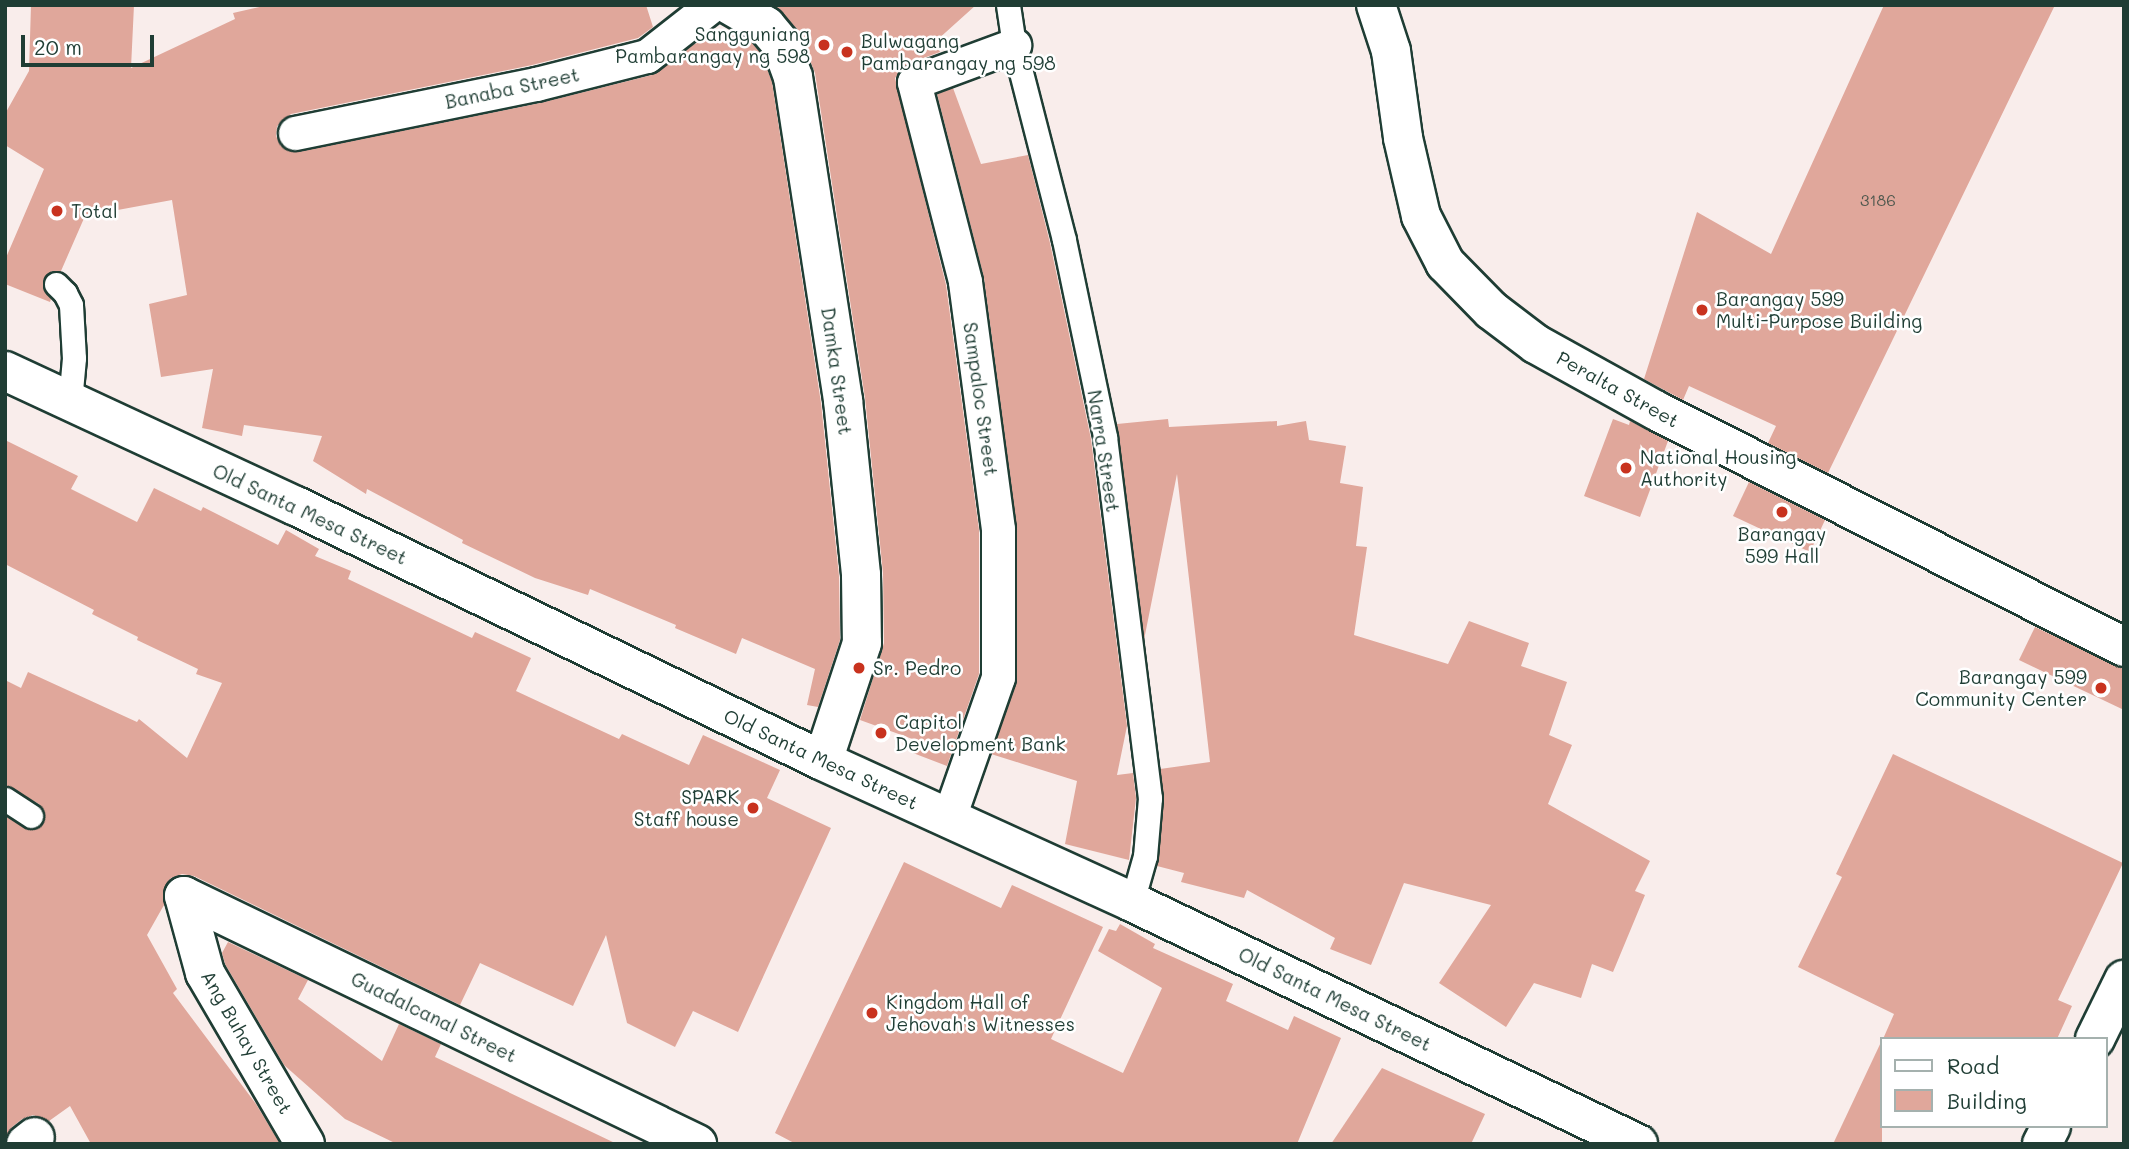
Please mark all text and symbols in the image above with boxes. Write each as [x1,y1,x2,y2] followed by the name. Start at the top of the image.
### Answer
[24,21,158,65] scale bar
[615,23,810,67] place label: Sangguniang Pambarangay ng 598
[861,30,1056,74] place label: Bulwagang Pambarangay ng 598
[34,33,82,60] text: 20 m
[816,37,832,53] marker: Sangguniang Pambarangay ng 598
[839,44,855,60] marker: Bulwagang Pambarangay ng 598
[443,63,581,113] street label: Banaba Street
[1860,190,1896,210] house number: 3186
[71,200,118,222] place label: Total
[49,203,65,219] marker: Total
[1716,288,1922,332] place label: Barangay 599 Multi-Purpose Building
[1694,302,1710,318] marker: Barangay 599 Multi-Purpose Building
[817,306,857,436] street label: Damka Street
[959,321,1003,477] street label: Sampaloc Street
[1553,346,1683,432] street label: Peralta Street
[1083,388,1125,514] street label: Narra Street
[1640,446,1796,490] place label: National Housing Authority
[209,459,411,569] street label: Old Santa Mesa Street
[1618,460,1634,476] marker: National Housing Authority
[1774,504,1790,520] marker: Barangay 599 Hall
[1738,523,1826,567] place label: Barangay 599 Hall
[873,657,961,679] place label: Sr. Pedro
[851,660,867,676] marker: Sr. Pedro
[1915,666,2087,710] place label: Barangay 599 Community Center
[2093,680,2109,696] marker: Barangay 599 Community Center
[720,704,922,814] street label: Old Santa Mesa Street
[895,711,1066,755] place label: Capitol Development Bank
[873,725,889,741] marker: Capitol Development Bank
[634,786,739,830] place label: SPARK Staff house
[745,800,761,816] marker: SPARK Staff house
[1235,942,1435,1056] street label: Old Santa Mesa Street
[197,966,297,1118] street label: Ang Buhay Street
[347,967,521,1067] street label: Guadalcanal Street
[886,991,1075,1035] place label: Kingdom Hall of Jehovah's Witnesses
[864,1005,880,1021] marker: Kingdom Hall of Jehovah's Witnesses
[1881,1037,2108,1128] legend
[1947,1052,1999,1079] text: Road
[1947,1087,2027,1114] text: Building

